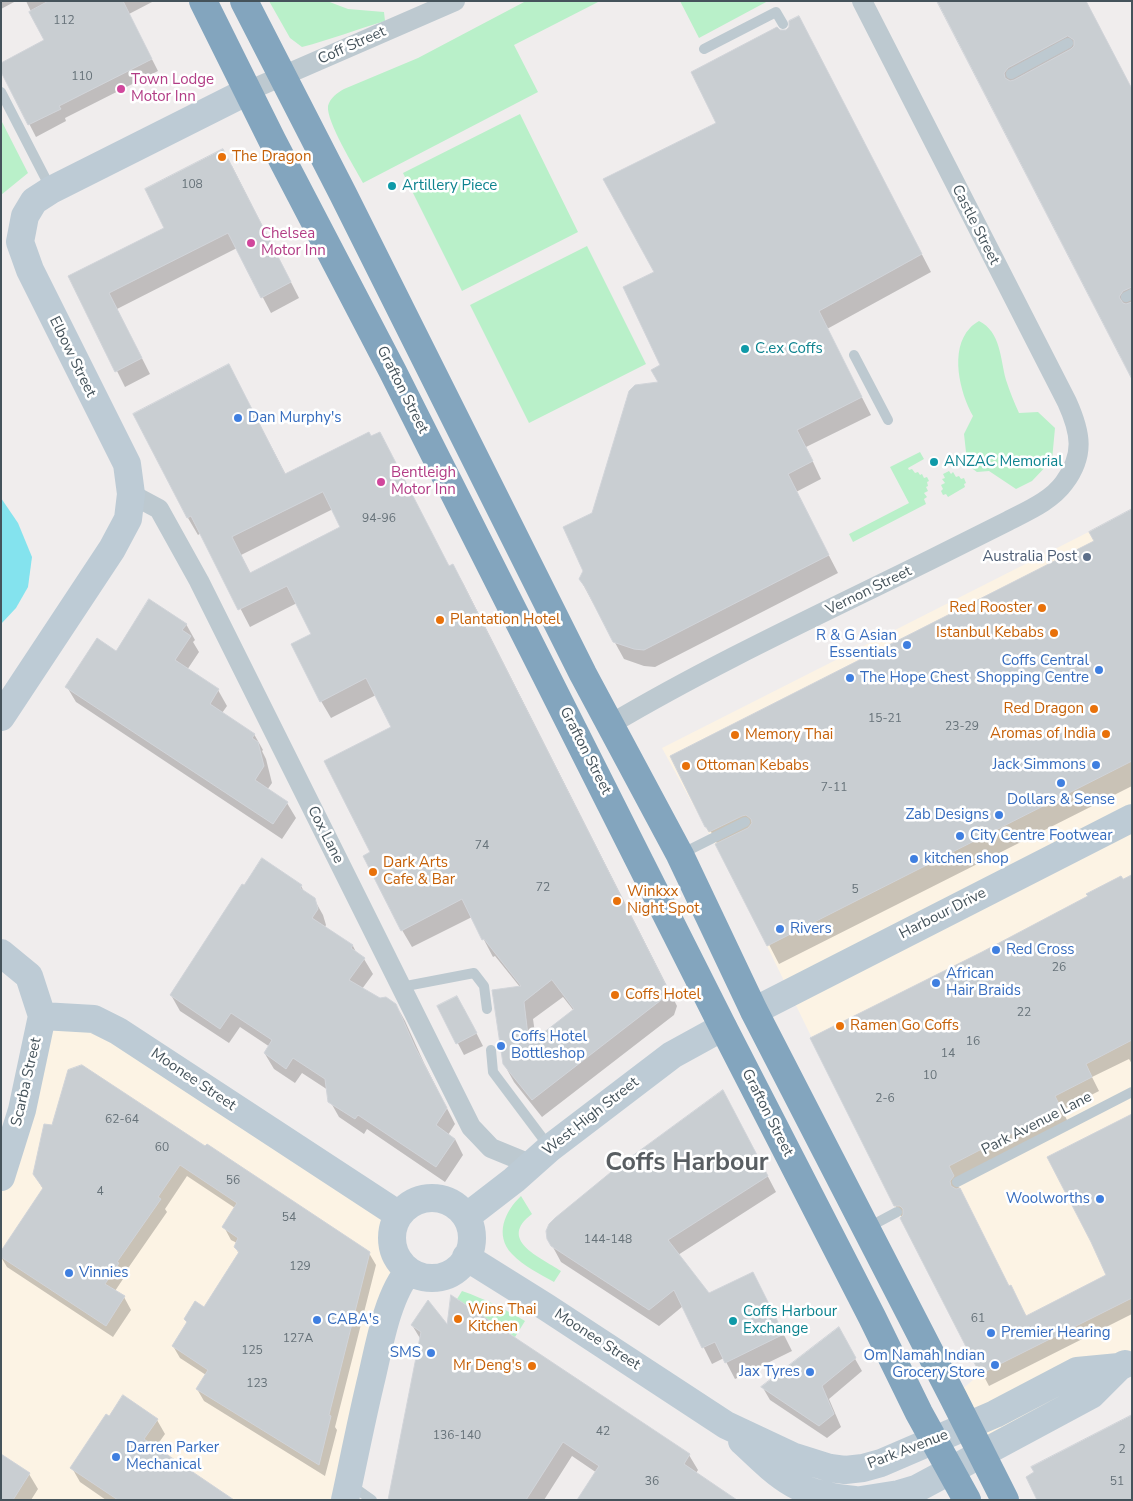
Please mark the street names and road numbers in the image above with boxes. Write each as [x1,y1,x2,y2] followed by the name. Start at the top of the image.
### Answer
[315,23,389,69] street label: Coff Street
[947,182,1003,268] street label: Castle Street
[45,314,99,400] street label: Elbow Street
[372,343,432,437] street label: Grafton Street
[823,563,915,619] street label: Vernon Street
[555,704,615,798] street label: Grafton Street
[303,803,347,867] street label: Cox Lane
[897,884,989,944] street label: Harbour Drive
[8,1036,46,1128] street label: Scarba Street
[147,1045,239,1115] street label: Moonee Street
[737,1066,797,1160] street label: Grafton Street
[539,1074,643,1160] street label: West High Street
[979,1088,1095,1160] street label: Park Avenue Lane
[551,1306,643,1374] street label: Moonee Street
[865,1426,951,1474] street label: Park Avenue

